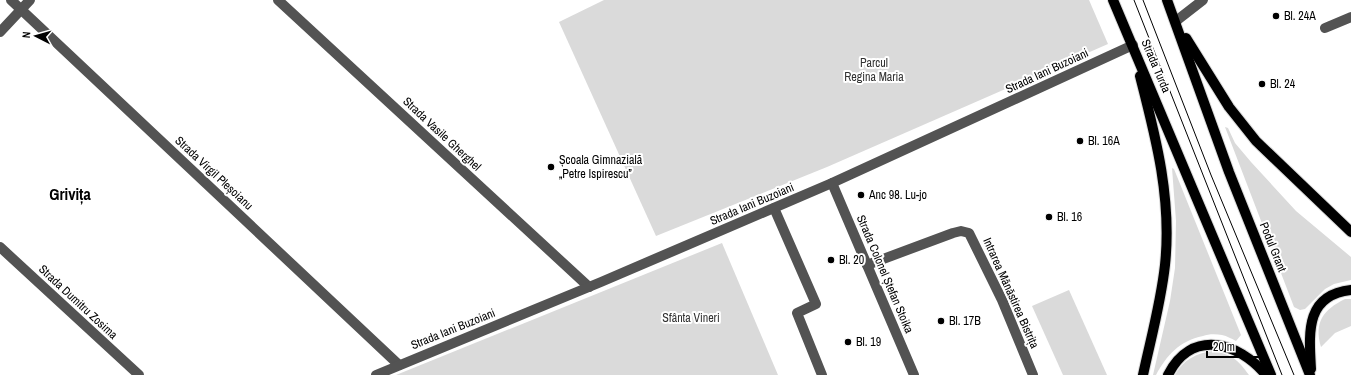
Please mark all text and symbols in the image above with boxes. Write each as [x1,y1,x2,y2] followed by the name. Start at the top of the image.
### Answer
[1284,8,1316,24] place label: Bl. 24A
[1271,11,1281,21] marker: Bl. 24A
[16,16,56,56] north arrow
[19,31,33,39] text: N
[1138,37,1175,96] street label: Strada Turda
[1003,45,1091,97] street label: Strada Iani Buzoiani
[844,55,904,85] park label: Parcul Regina Maria
[1270,76,1296,92] place label: Bl. 24
[1257,79,1267,89] marker: Bl. 24
[399,94,485,174] street label: Strada Vasile Gherghel
[172,133,256,213] street label: Strada Virgil Pleșoianu
[1088,133,1120,149] place label: Bl. 16A
[1075,136,1085,146] marker: Bl. 16A
[559,152,643,182] place label: Școala Gimnazială „Petre Ispirescu”
[546,162,556,172] marker: Școala Gimnazială „Petre Ispirescu”
[708,179,796,229] street label: Strada Iani Buzoiani
[49,183,91,205] district label: Grivița
[868,187,927,203] place label: Anc 98. Lu-jo
[856,190,866,200] marker: Anc 98. Lu-jo
[1057,209,1082,225] place label: Bl. 16
[853,212,917,336] street label: Strada Colonel Ștefan Stoika
[1044,212,1054,222] marker: Bl. 16
[1256,220,1290,275] street label: Podul Grant
[979,235,1043,351] street label: Intrarea Mănăstirea Bistrița
[839,252,864,268] place label: Bl. 20
[826,255,836,265] marker: Bl. 20
[35,261,121,343] street label: Strada Dumitru Zosima
[408,305,498,353] street label: Strada Iani Buzoiani
[662,310,720,326] park label: Sfânta Vineri
[949,313,981,329] place label: Bl. 17B
[936,316,946,326] marker: Bl. 17B
[1207,333,1260,359] scale bar
[856,334,881,350] place label: Bl. 19
[843,337,853,347] marker: Bl. 19
[1213,339,1235,355] text: 20 m

